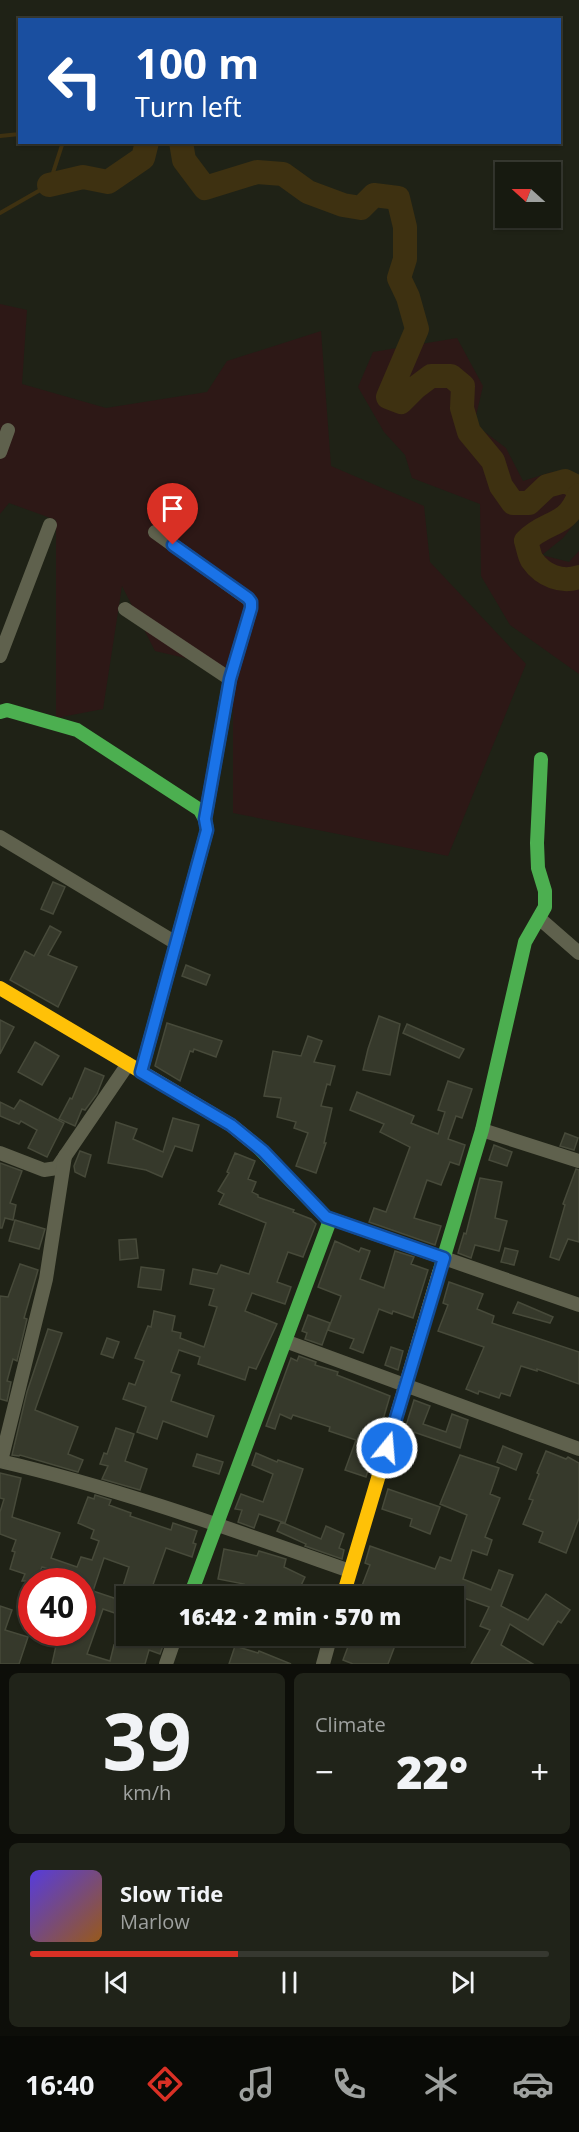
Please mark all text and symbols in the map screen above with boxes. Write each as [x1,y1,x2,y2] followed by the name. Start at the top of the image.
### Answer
[135,34,259,91] text: 100 m
[36,42,114,120] icon: left
[135,88,242,125] text: Turn left
[495,162,561,228] north arrow
[495,162,561,228] map controls
[147,483,198,545] pin
[156,492,189,525] icon: arrive
[355,1416,419,1480] position arrow
[18,1568,96,1646] speed limit sign: 40
[179,1601,401,1631] text: 16:42 · 2 min · 570 m
[102,1687,192,1793] text: 39
[315,1711,386,1738] text: Climate
[396,1741,468,1802] text: 22°
[315,1749,334,1794] text: −
[530,1749,549,1794] text: +
[123,1779,171,1806] text: km/h
[120,1878,223,1908] text: Slow Tide
[120,1908,190,1935] text: Marlow
[100,1966,133,1999] icon: previous
[273,1966,306,1999] icon: pause
[446,1966,479,1999] icon: next
[144,2063,186,2105] icon: directions
[236,2063,278,2105] icon: music
[328,2063,370,2105] icon: phone
[420,2063,462,2105] icon: climate
[512,2063,554,2105] icon: car
[25,2066,94,2103] text: 16:40

